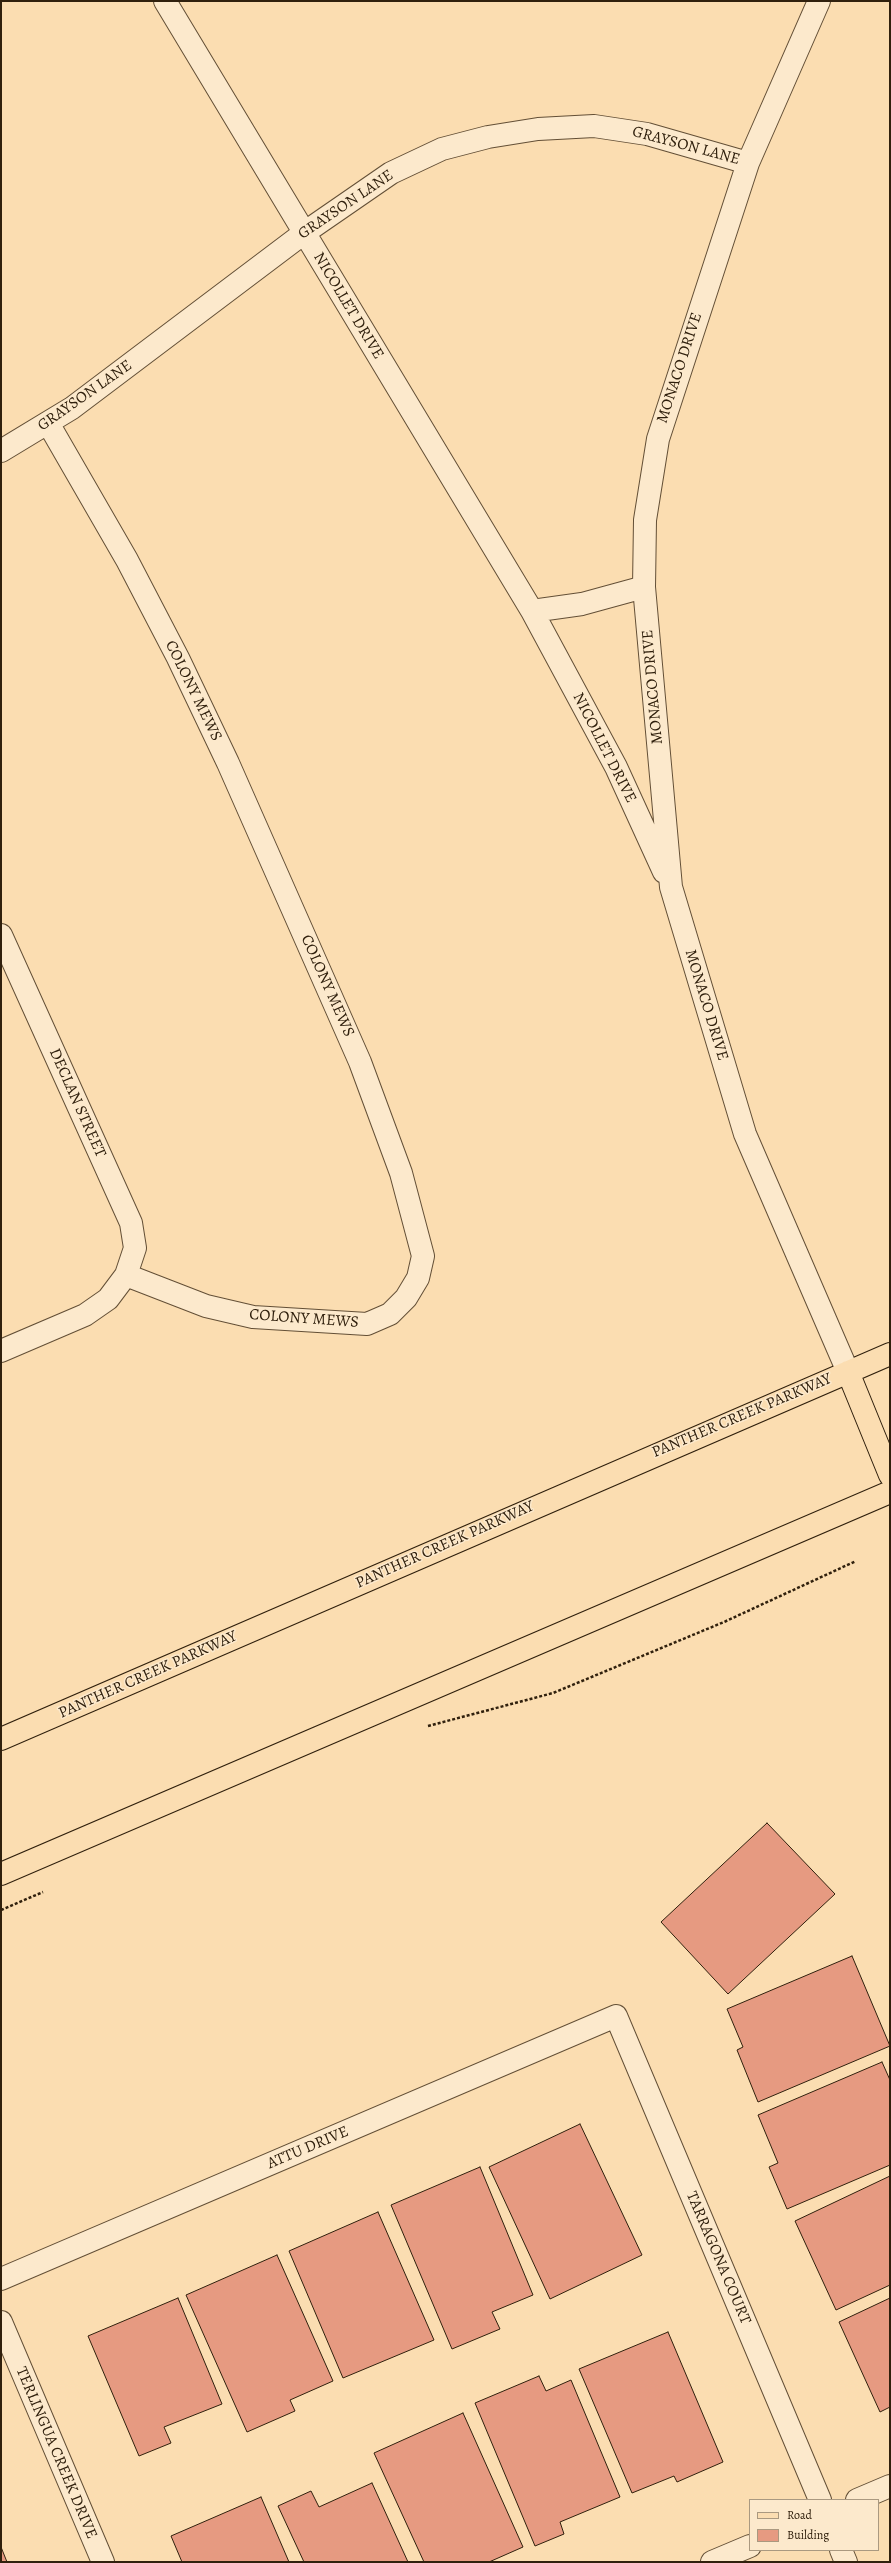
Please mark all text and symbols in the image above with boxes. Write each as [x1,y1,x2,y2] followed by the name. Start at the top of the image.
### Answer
[630,122,742,170] street label: GRAYSON LANE
[295,166,397,244] street label: GRAYSON LANE
[309,249,387,363] street label: NICOLLET DRIVE
[653,310,707,426] street label: MONACO DRIVE
[34,356,136,436] street label: GRAYSON LANE
[638,629,668,745] street label: MONACO DRIVE
[160,638,226,744] street label: COLONY MEWS
[568,690,640,806] street label: NICOLLET DRIVE
[296,932,358,1040] street label: COLONY MEWS
[680,947,732,1063] street label: MONACO DRIVE
[44,1045,110,1161] street label: DECLAN STREET
[249,1306,359,1332] street label: COLONY MEWS
[649,1369,835,1463] street label: PANTHER CREEK PARKWAY
[353,1497,537,1593] street label: PANTHER CREEK PARKWAY
[56,1627,240,1723] street label: PANTHER CREEK PARKWAY
[264,2122,352,2174] street label: ATTU DRIVE
[681,2189,755,2327] street label: TARRAGONA COURT
[11,2364,101,2542] street label: TERLINGUA CREEK DRIVE
[749,2499,879,2551] legend
[787,2507,812,2523] text: Road
[787,2527,829,2543] text: Building

